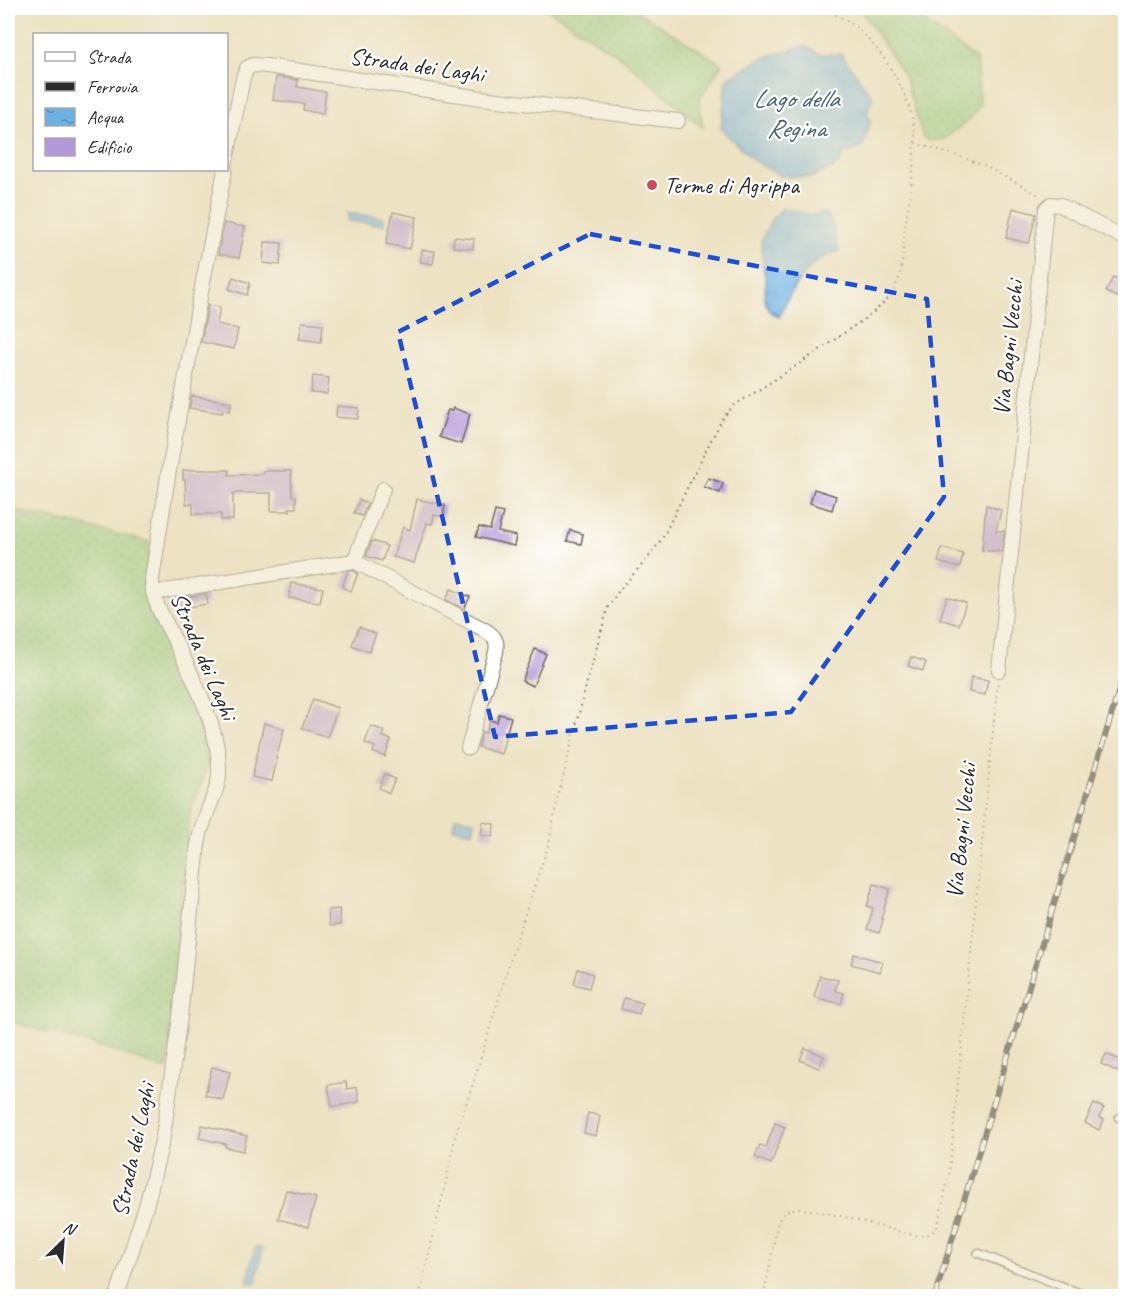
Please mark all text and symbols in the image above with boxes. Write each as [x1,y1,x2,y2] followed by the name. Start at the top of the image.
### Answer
[33,33,228,171] legend
[348,41,490,90] street label: Strada dei Laghi
[87,46,132,68] text: Strada
[87,76,138,98] text: Ferrovia
[753,82,842,145] water label: Lago della Regina
[87,106,125,128] text: Acqua
[87,136,133,158] text: Edificio
[664,170,800,200] place label: Terme di Agrippa
[645,178,659,192] marker: Terme di Agrippa
[986,276,1030,417] street label: Via Bagni Vecchi
[164,588,246,727] street label: Strada dei Laghi
[939,759,983,900] street label: Via Bagni Vecchi
[104,1077,162,1219] street label: Strada dei Laghi
[33,1211,93,1271] north arrow
[60,1217,80,1241] text: N

